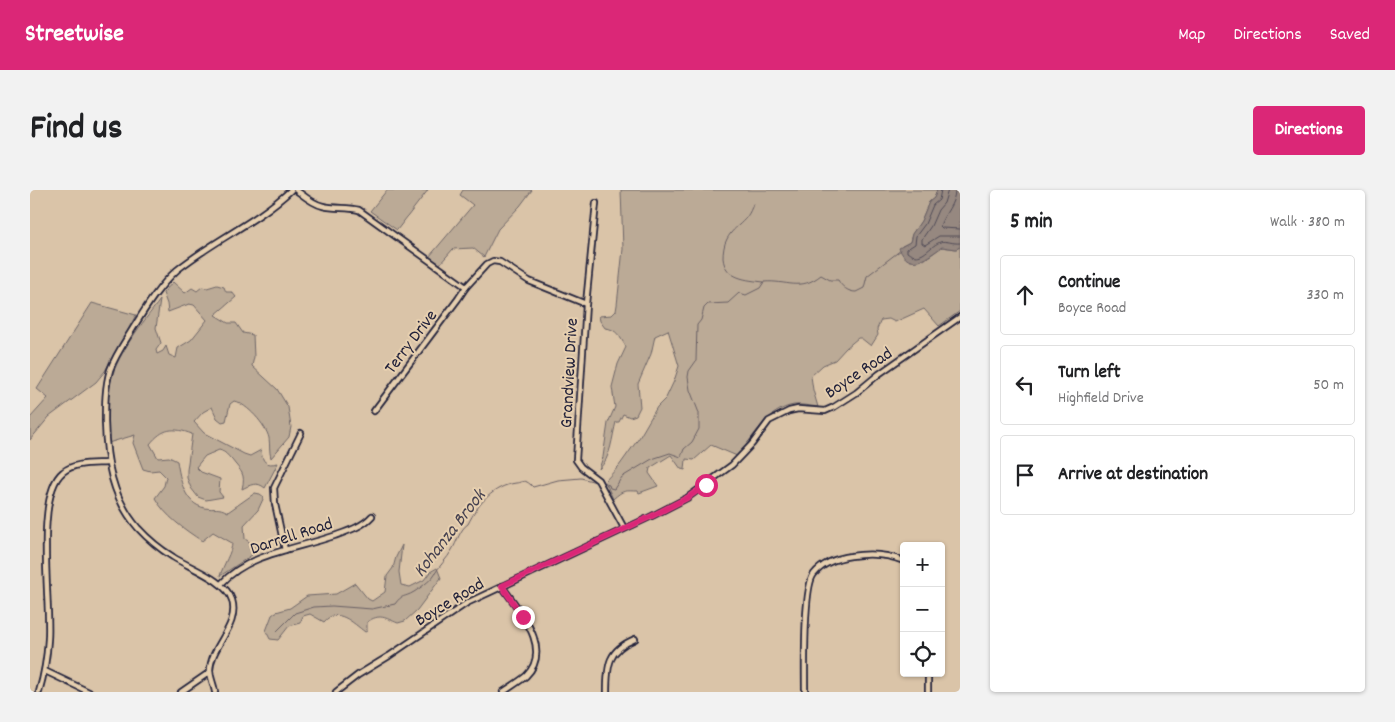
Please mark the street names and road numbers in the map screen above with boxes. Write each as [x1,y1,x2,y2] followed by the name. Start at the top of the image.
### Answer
[380,305,444,380] street label: Terry Drive
[555,317,586,429] street label: Grandview Drive
[821,342,898,406] street label: Boyce Road
[247,512,336,562] street label: Darrell Road
[411,573,490,634] street label: Boyce Road

